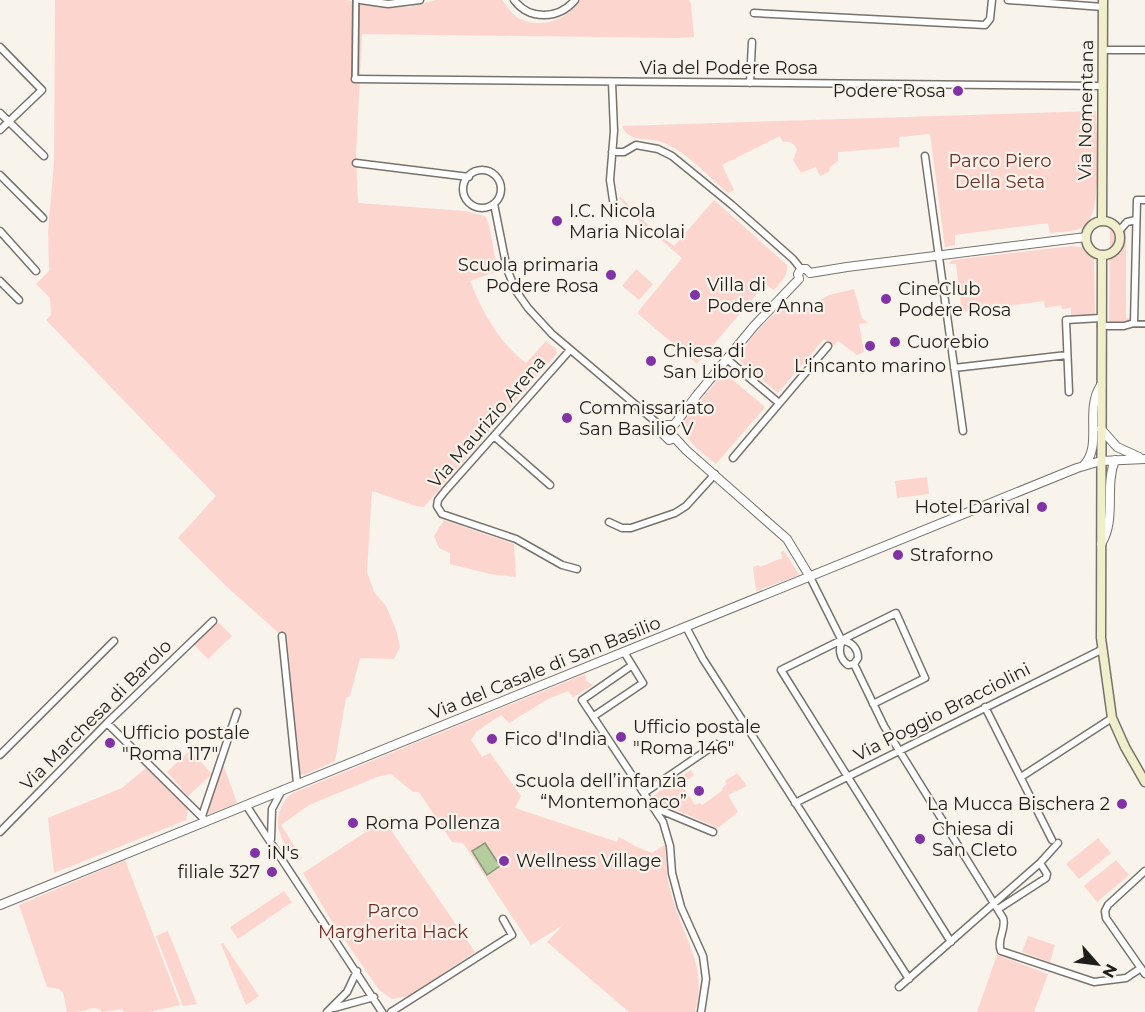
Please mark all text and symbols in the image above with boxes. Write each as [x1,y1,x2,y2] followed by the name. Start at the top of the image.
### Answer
[1074,39,1098,181] street label: Via Nomentana
[640,57,818,79] street label: Via del Podere Rosa
[833,80,946,102] place label: Podere Rosa
[951,84,965,98] marker: Podere Rosa
[948,150,1052,193] park label: Parco Piero Della Seta
[569,200,685,243] place label: I.C. Nicola Maria Nicolai
[550,214,564,228] marker: I.C. Nicola Maria Nicolai
[458,254,599,297] place label: Scuola primaria Podere Rosa
[604,268,618,282] marker: Scuola primaria Podere Rosa
[707,274,825,317] place label: Villa di Podere Anna
[898,278,1011,321] place label: CineClub Podere Rosa
[688,288,702,302] marker: Villa di Podere Anna
[879,292,893,306] marker: CineClub Podere Rosa
[907,331,989,353] place label: Cuorebio
[888,335,902,349] marker: Cuorebio
[863,339,877,353] marker: L'incanto marino
[663,340,764,383] place label: Chiesa di San Liborio
[424,351,550,493] street label: Via Maurizio Arena
[644,354,658,368] marker: Chiesa di San Liborio
[794,355,946,377] place label: L'incanto marino
[579,397,715,440] place label: Commissariato San Basilio V
[560,411,574,425] marker: Commissariato San Basilio V
[914,496,1030,518] place label: Hotel Darival
[1035,500,1049,514] marker: Hotel Darival
[910,544,993,566] place label: Straforno
[891,548,905,562] marker: Straforno
[426,611,664,725] street label: Via del Casale di San Basilio
[16,635,176,795] street label: Via Marchesa di Barolo
[850,658,1034,766] street label: Via Poggio Bracciolini
[633,716,761,759] place label: Ufficio postale "Roma 146"
[122,722,250,765] place label: Ufficio postale "Roma 117"
[504,728,607,750] place label: Fico d'India
[614,730,628,744] marker: Ufficio postale "Roma 146"
[485,732,499,746] marker: Fico d'India
[103,736,117,750] marker: Ufficio postale "Roma 117"
[515,770,687,813] place label: Scuola dell’infanzia “Montemonaco”
[692,784,706,798] marker: Scuola dell’infanzia “Montemonaco”
[927,793,1110,815] place label: La Mucca Bischera 2
[1115,797,1129,811] marker: La Mucca Bischera 2
[365,812,500,834] place label: Roma Pollenza
[346,816,360,830] marker: Roma Pollenza
[932,818,1017,861] place label: Chiesa di San Cleto
[913,832,927,846] marker: Chiesa di San Cleto
[267,842,299,864] place label: iN's
[248,846,262,860] marker: iN's
[516,850,662,872] place label: Wellness Village
[497,854,511,868] marker: Wellness Village
[177,861,260,883] place label: filiale 327
[265,865,279,879] marker: filiale 327
[318,900,468,943] park label: Parco Margherita Hack
[1067,934,1127,994] north arrow
[1098,961,1121,981] text: N

